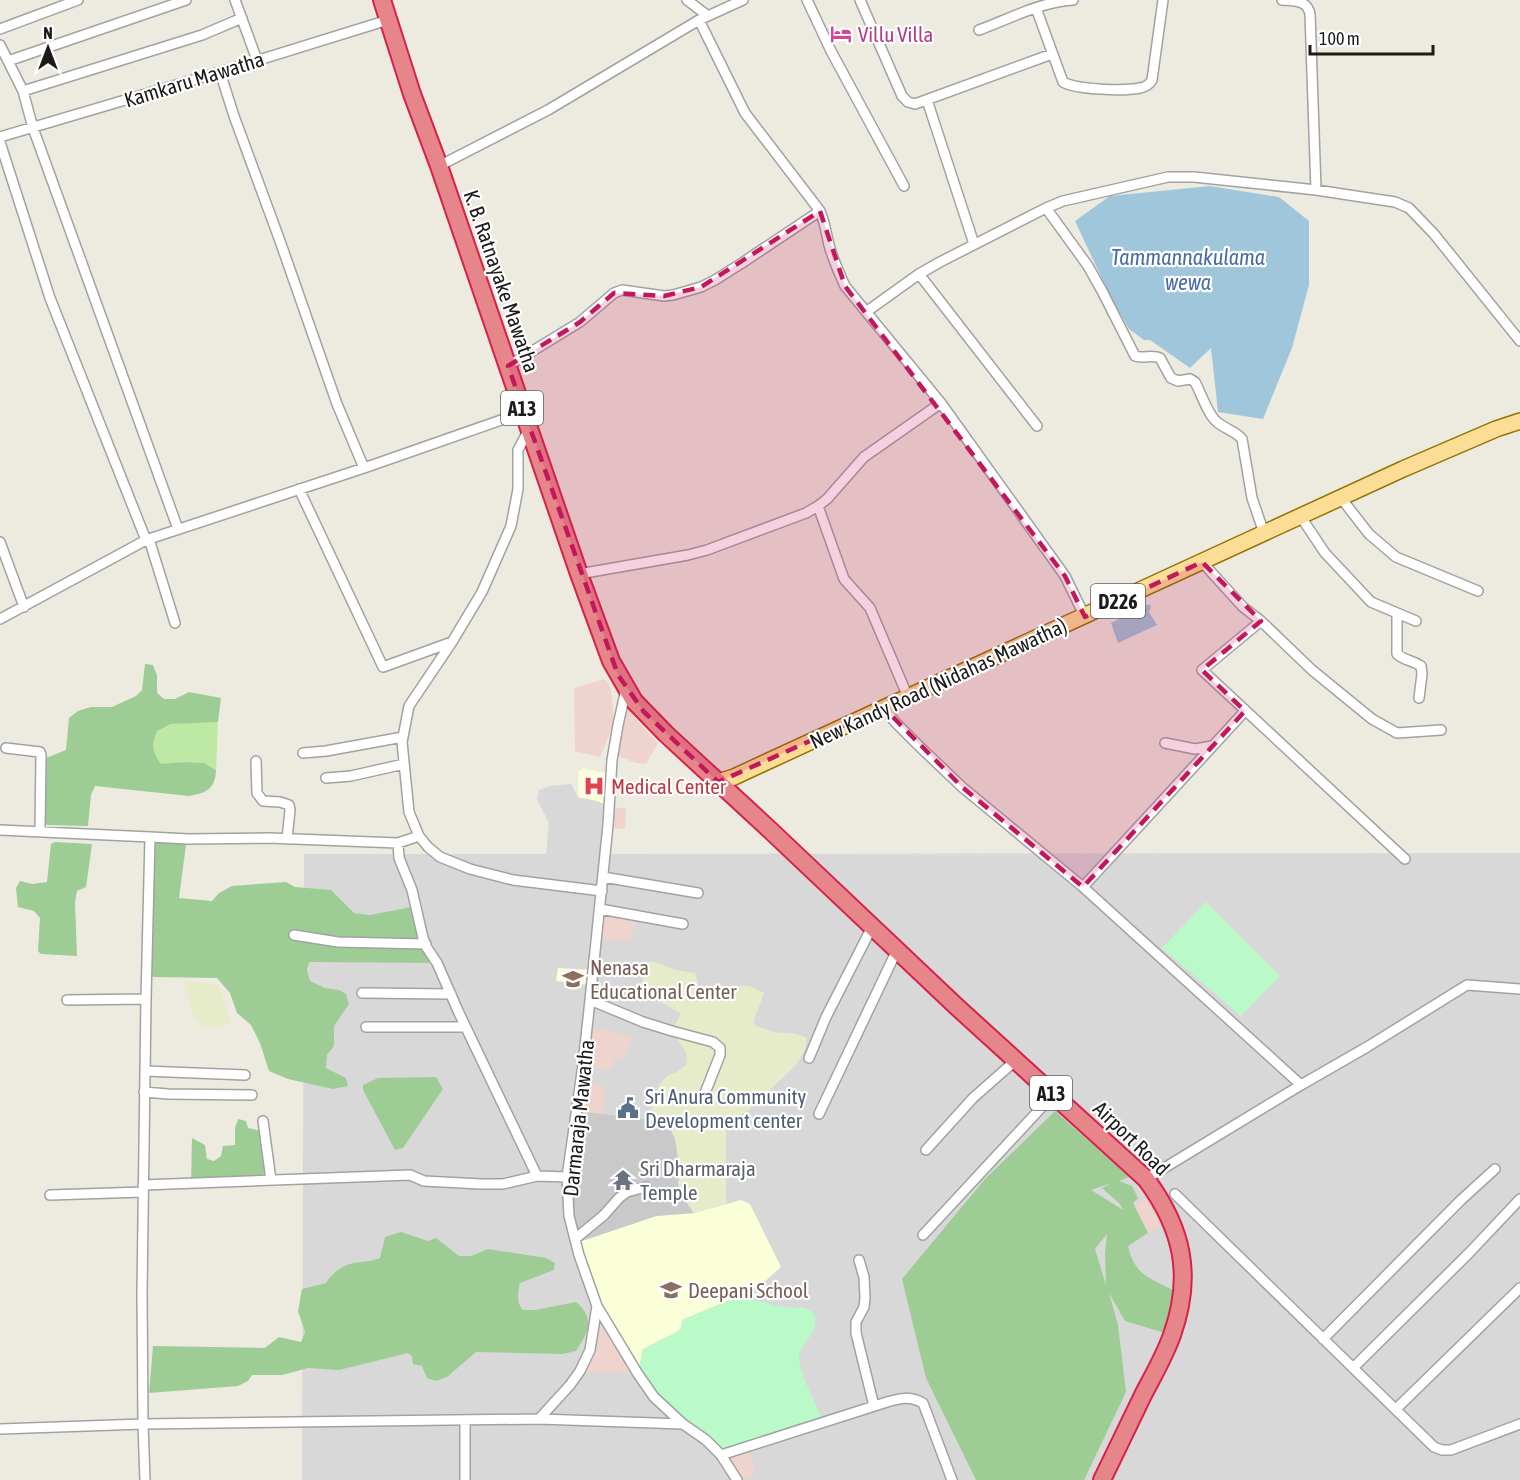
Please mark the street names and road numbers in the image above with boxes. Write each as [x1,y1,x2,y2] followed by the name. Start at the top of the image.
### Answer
[121,46,267,112] street label: Kamkaru Mawatha
[460,187,544,375] street label: K. B. Ratnayake Mawatha
[501,391,543,425] road number: A13
[1091,584,1145,618] road number: D226
[806,613,1070,753] street label: New Kandy Road (Nidahas Mawatha)
[558,1038,598,1198] street label: Darmaraja Mawatha
[1030,1076,1072,1110] road number: A13
[1089,1096,1175,1180] street label: Airport Road

